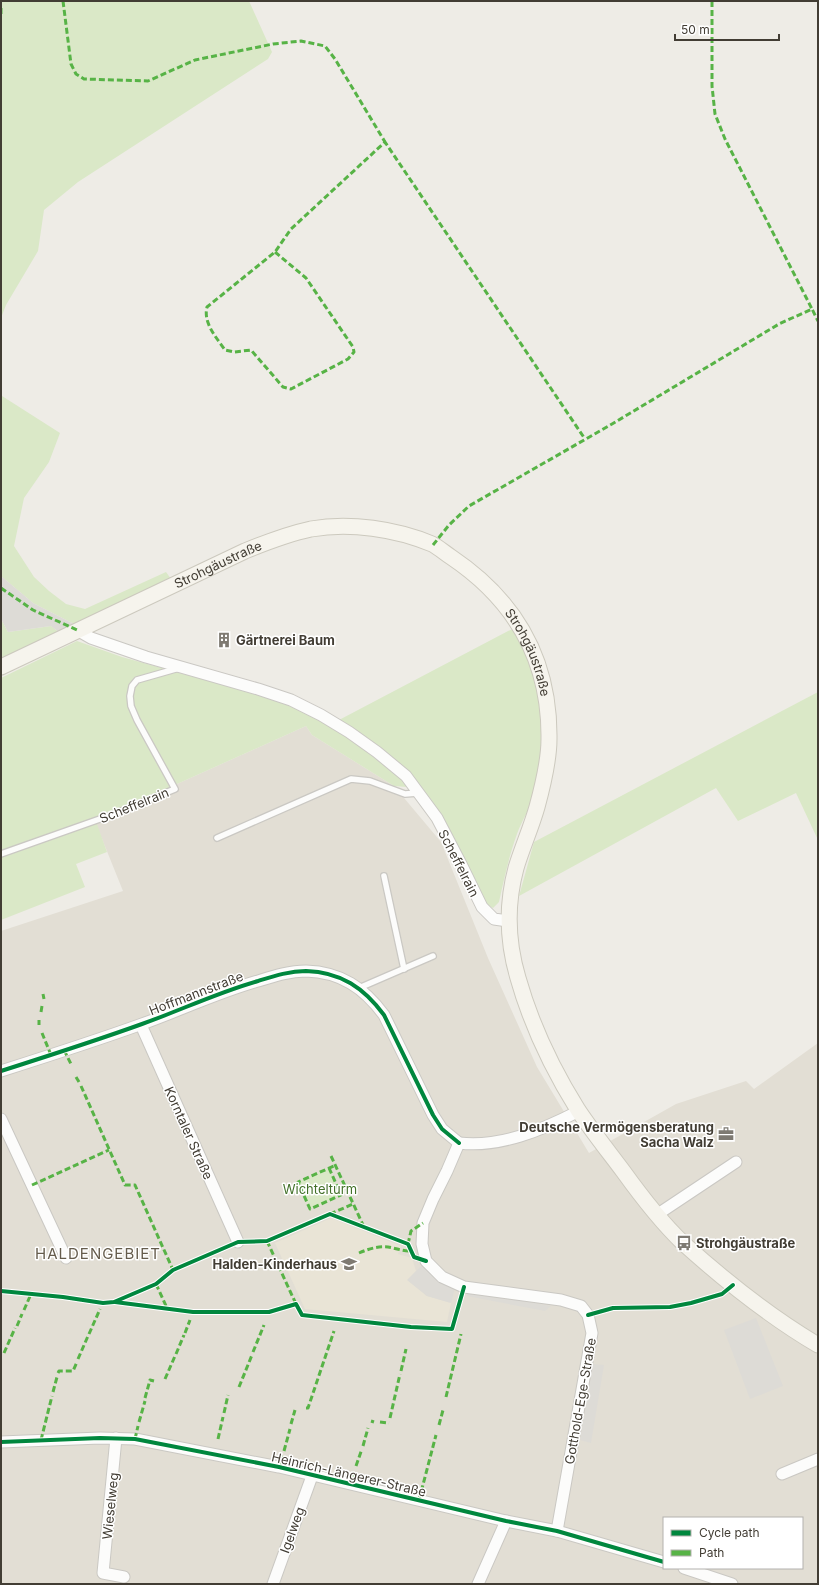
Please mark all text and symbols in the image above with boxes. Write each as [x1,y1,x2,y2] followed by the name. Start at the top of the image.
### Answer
[675,16,779,42] scale bar
[681,22,710,37] text: 50 m
[172,537,264,592] street label: Strohgäustraße
[502,605,554,697] street label: Strohgäustraße
[215,631,233,649] building icon: Gärtnerei Baum
[236,632,335,648] place label: Gärtnerei Baum
[97,784,171,826] street label: Scheffelrain
[435,827,483,899] street label: Scheffelrain
[147,968,245,1018] street label: Hoffmannstraße
[161,1084,217,1182] street label: Korntaler Straße
[519,1119,714,1150] place label: Deutsche Vermögensberatung Sacha Walz
[717,1125,735,1143] office icon: Deutsche Vermögensberatung Sacha Walz
[283,1181,357,1197] park label: Wichtelturm
[675,1234,693,1252] bus stop icon: Strohgäustraße
[696,1235,795,1251] place label: Strohgäustraße
[35,1244,161,1263] district label: HALDENGEBIET
[340,1255,358,1273] school or university icon: Halden-Kinderhaus
[213,1256,337,1272] place label: Halden-Kinderhaus
[561,1337,599,1465] street label: Gotthold-Ege-Straße
[270,1448,428,1500] street label: Heinrich-Längerer-Straße
[99,1472,121,1540] street label: Wieselweg
[276,1505,308,1555] street label: Igelweg
[663,1517,803,1569] legend
[699,1525,760,1540] text: Cycle path
[699,1545,724,1560] text: Path

